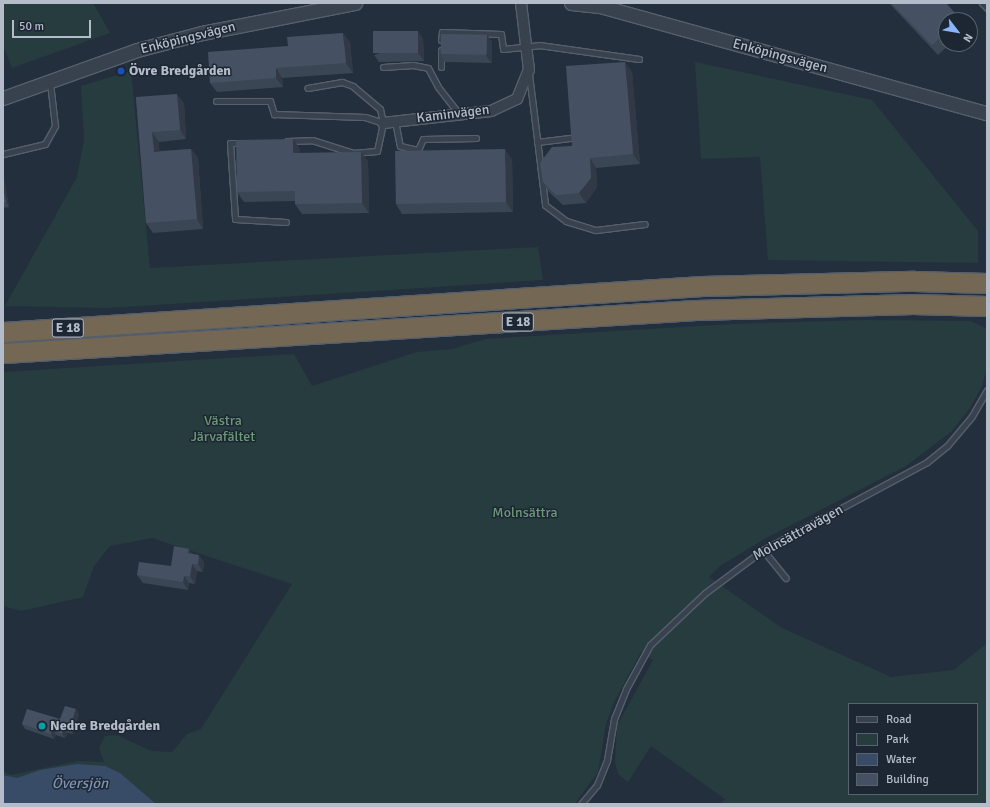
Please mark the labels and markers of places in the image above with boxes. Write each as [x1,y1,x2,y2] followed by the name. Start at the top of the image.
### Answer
[129,63,231,79] place label: Övre Bredgården
[116,66,126,76] marker: Övre Bredgården
[50,718,160,734] place label: Nedre Bredgården
[37,721,47,731] marker: Nedre Bredgården

